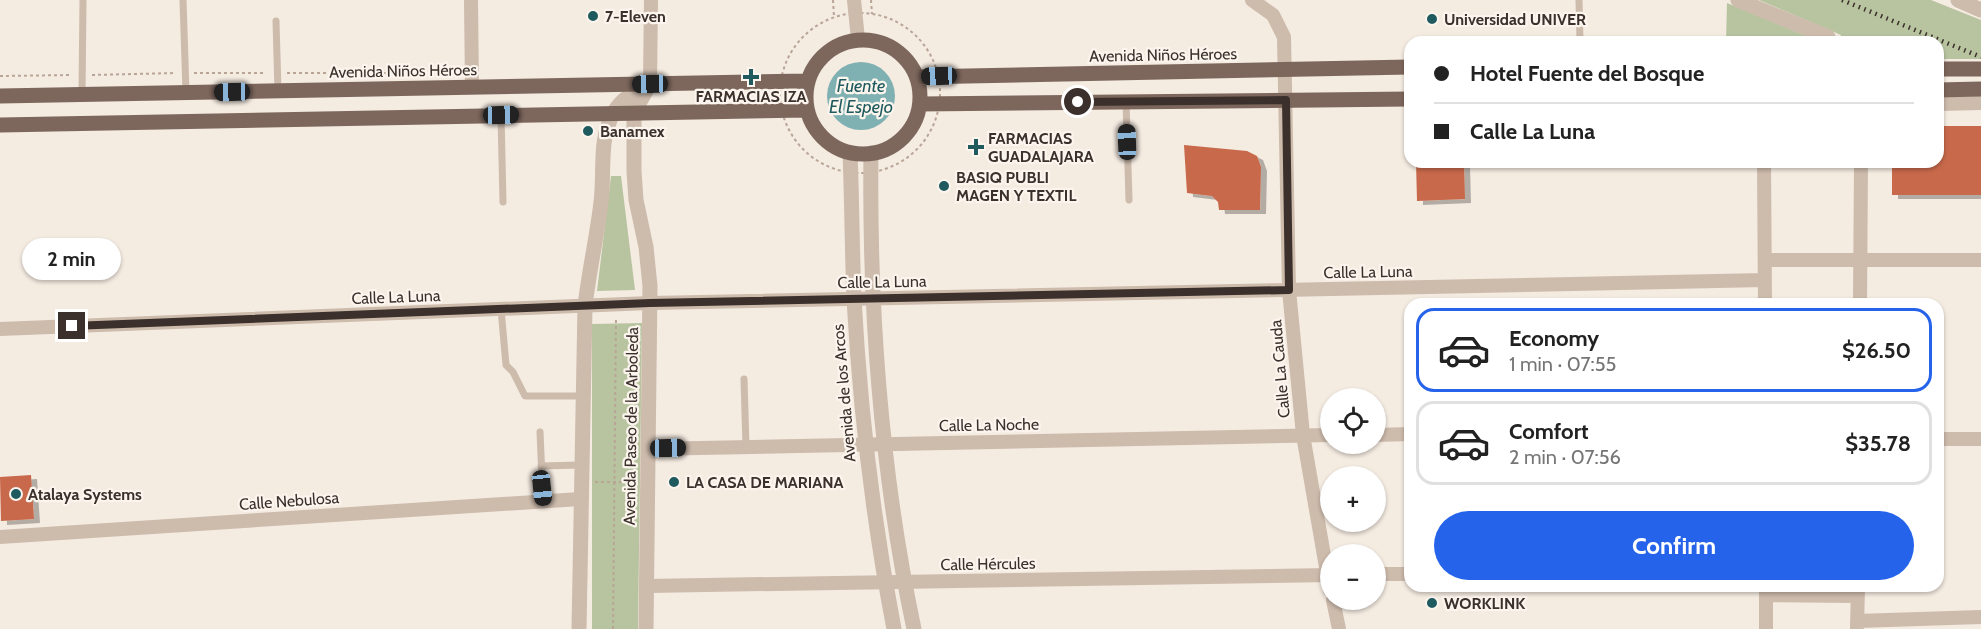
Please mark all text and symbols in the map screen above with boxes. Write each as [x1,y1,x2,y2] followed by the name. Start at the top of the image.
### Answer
[605,7,666,26] place label: 7-Eleven
[586,9,600,23] marker: 7-Eleven
[1444,10,1586,29] place label: Universidad UNIVER
[1425,12,1439,26] marker: Universidad UNIVER
[1089,44,1237,66] street label: Avenida Niños Héroes
[329,60,477,82] street label: Avenida Niños Héroes
[1470,60,1704,87] text: Hotel Fuente del Bosque
[921,66,957,86] car
[744,70,758,84] marker: FARMACIAS IZA
[632,75,668,93] car
[829,75,893,118] water label: Fuente El Espejo
[214,83,250,101] car
[695,87,807,106] place label: FARMACIAS IZA
[1064,88,1091,115] route start
[483,106,519,124] car
[1470,118,1595,145] text: Calle La Luna
[600,122,665,141] place label: Banamex
[581,124,595,138] marker: Banamex
[1117,124,1137,160] car
[988,129,1094,166] place label: FARMACIAS GUADALAJARA
[969,140,983,154] marker: FARMACIAS GUADALAJARA
[956,168,1076,205] place label: BASIQ PUBLI MAGEN Y TEXTIL
[937,179,951,193] marker: BASIQ PUBLI MAGEN Y TEXTIL
[22,239,122,281] callout: 2 min
[47,247,96,271] text: 2 min
[1323,262,1413,282] street label: Calle La Luna
[837,272,927,292] street label: Calle La Luna
[351,286,441,308] street label: Calle La Luna
[58,312,85,339] route end
[1266,319,1294,419] street label: Calle La Cauda
[828,323,859,463] street label: Avenida de los Arcos
[1437,323,1491,377] icon: car
[1509,325,1599,352] text: Economy
[620,326,642,525] street label: Avenida Paseo de la Arboleda
[1842,337,1911,364] text: $26.50
[1509,352,1616,376] text: 1 min · 07:55
[1320,388,1386,610] map controls
[1320,388,1386,454] button: locate
[939,415,1039,435] street label: Calle La Noche
[1437,416,1491,470] icon: car
[1509,418,1588,445] text: Comfort
[1845,430,1911,457] text: $35.78
[650,439,686,457] car
[1509,445,1621,469] text: 2 min · 07:56
[1320,466,1386,532] button: +
[531,469,553,507] car
[686,473,844,492] place label: LA CASA DE MARIANA
[667,475,681,489] marker: LA CASA DE MARIANA
[28,485,142,504] place label: Atalaya Systems
[9,487,23,501] marker: Atalaya Systems
[238,488,340,514] street label: Calle Nebulosa
[1434,511,1914,580] button: Confirm
[1320,544,1386,610] button: −
[940,554,1036,574] street label: Calle Hércules
[1444,594,1525,613] place label: WORKLINK
[1425,596,1439,610] marker: WORKLINK

